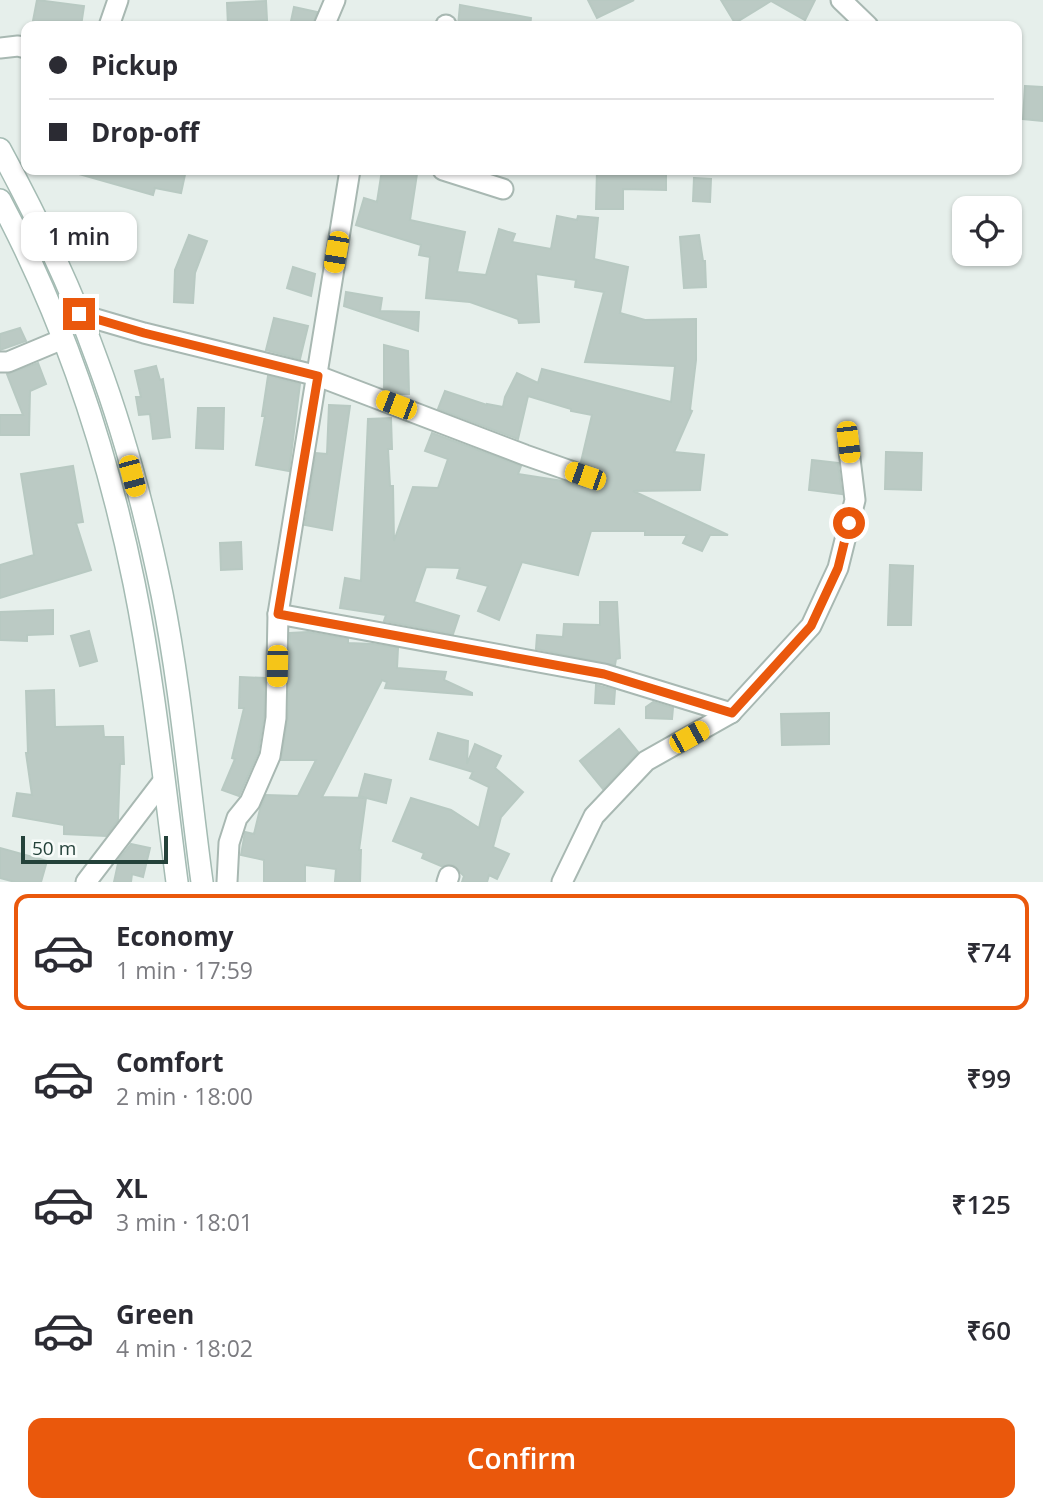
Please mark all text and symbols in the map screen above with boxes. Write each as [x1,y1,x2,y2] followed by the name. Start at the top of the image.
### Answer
[91,47,178,83] text: Pickup
[91,114,199,150] text: Drop-off
[952,196,1022,266] map controls
[952,196,1022,266] button: locate
[21,212,137,262] callout: 1 min
[48,220,110,252] text: 1 min
[323,229,350,275] car
[63,298,95,330] route end
[373,388,420,422] car
[836,420,861,464] car
[117,453,148,499] car
[562,459,609,493] car
[833,507,865,539] route start
[267,645,288,687] car
[666,718,713,756] car
[21,833,168,865] scale bar
[32,835,76,861] text: 50 m
[116,918,234,954] text: Economy
[32,921,95,984] icon: car
[966,934,1011,970] text: ₹74
[116,954,253,986] text: 1 min · 17:59
[116,1044,223,1080] text: Comfort
[32,1047,95,1110] icon: car
[966,1060,1011,1096] text: ₹99
[116,1080,253,1112] text: 2 min · 18:00
[116,1170,148,1206] text: XL
[32,1173,95,1236] icon: car
[952,1186,1011,1222] text: ₹125
[116,1206,253,1238] text: 3 min · 18:01
[116,1296,194,1332] text: Green
[32,1299,95,1362] icon: car
[966,1312,1011,1348] text: ₹60
[116,1332,253,1364] text: 4 min · 18:02
[28,1418,1015,1498] button: Confirm

